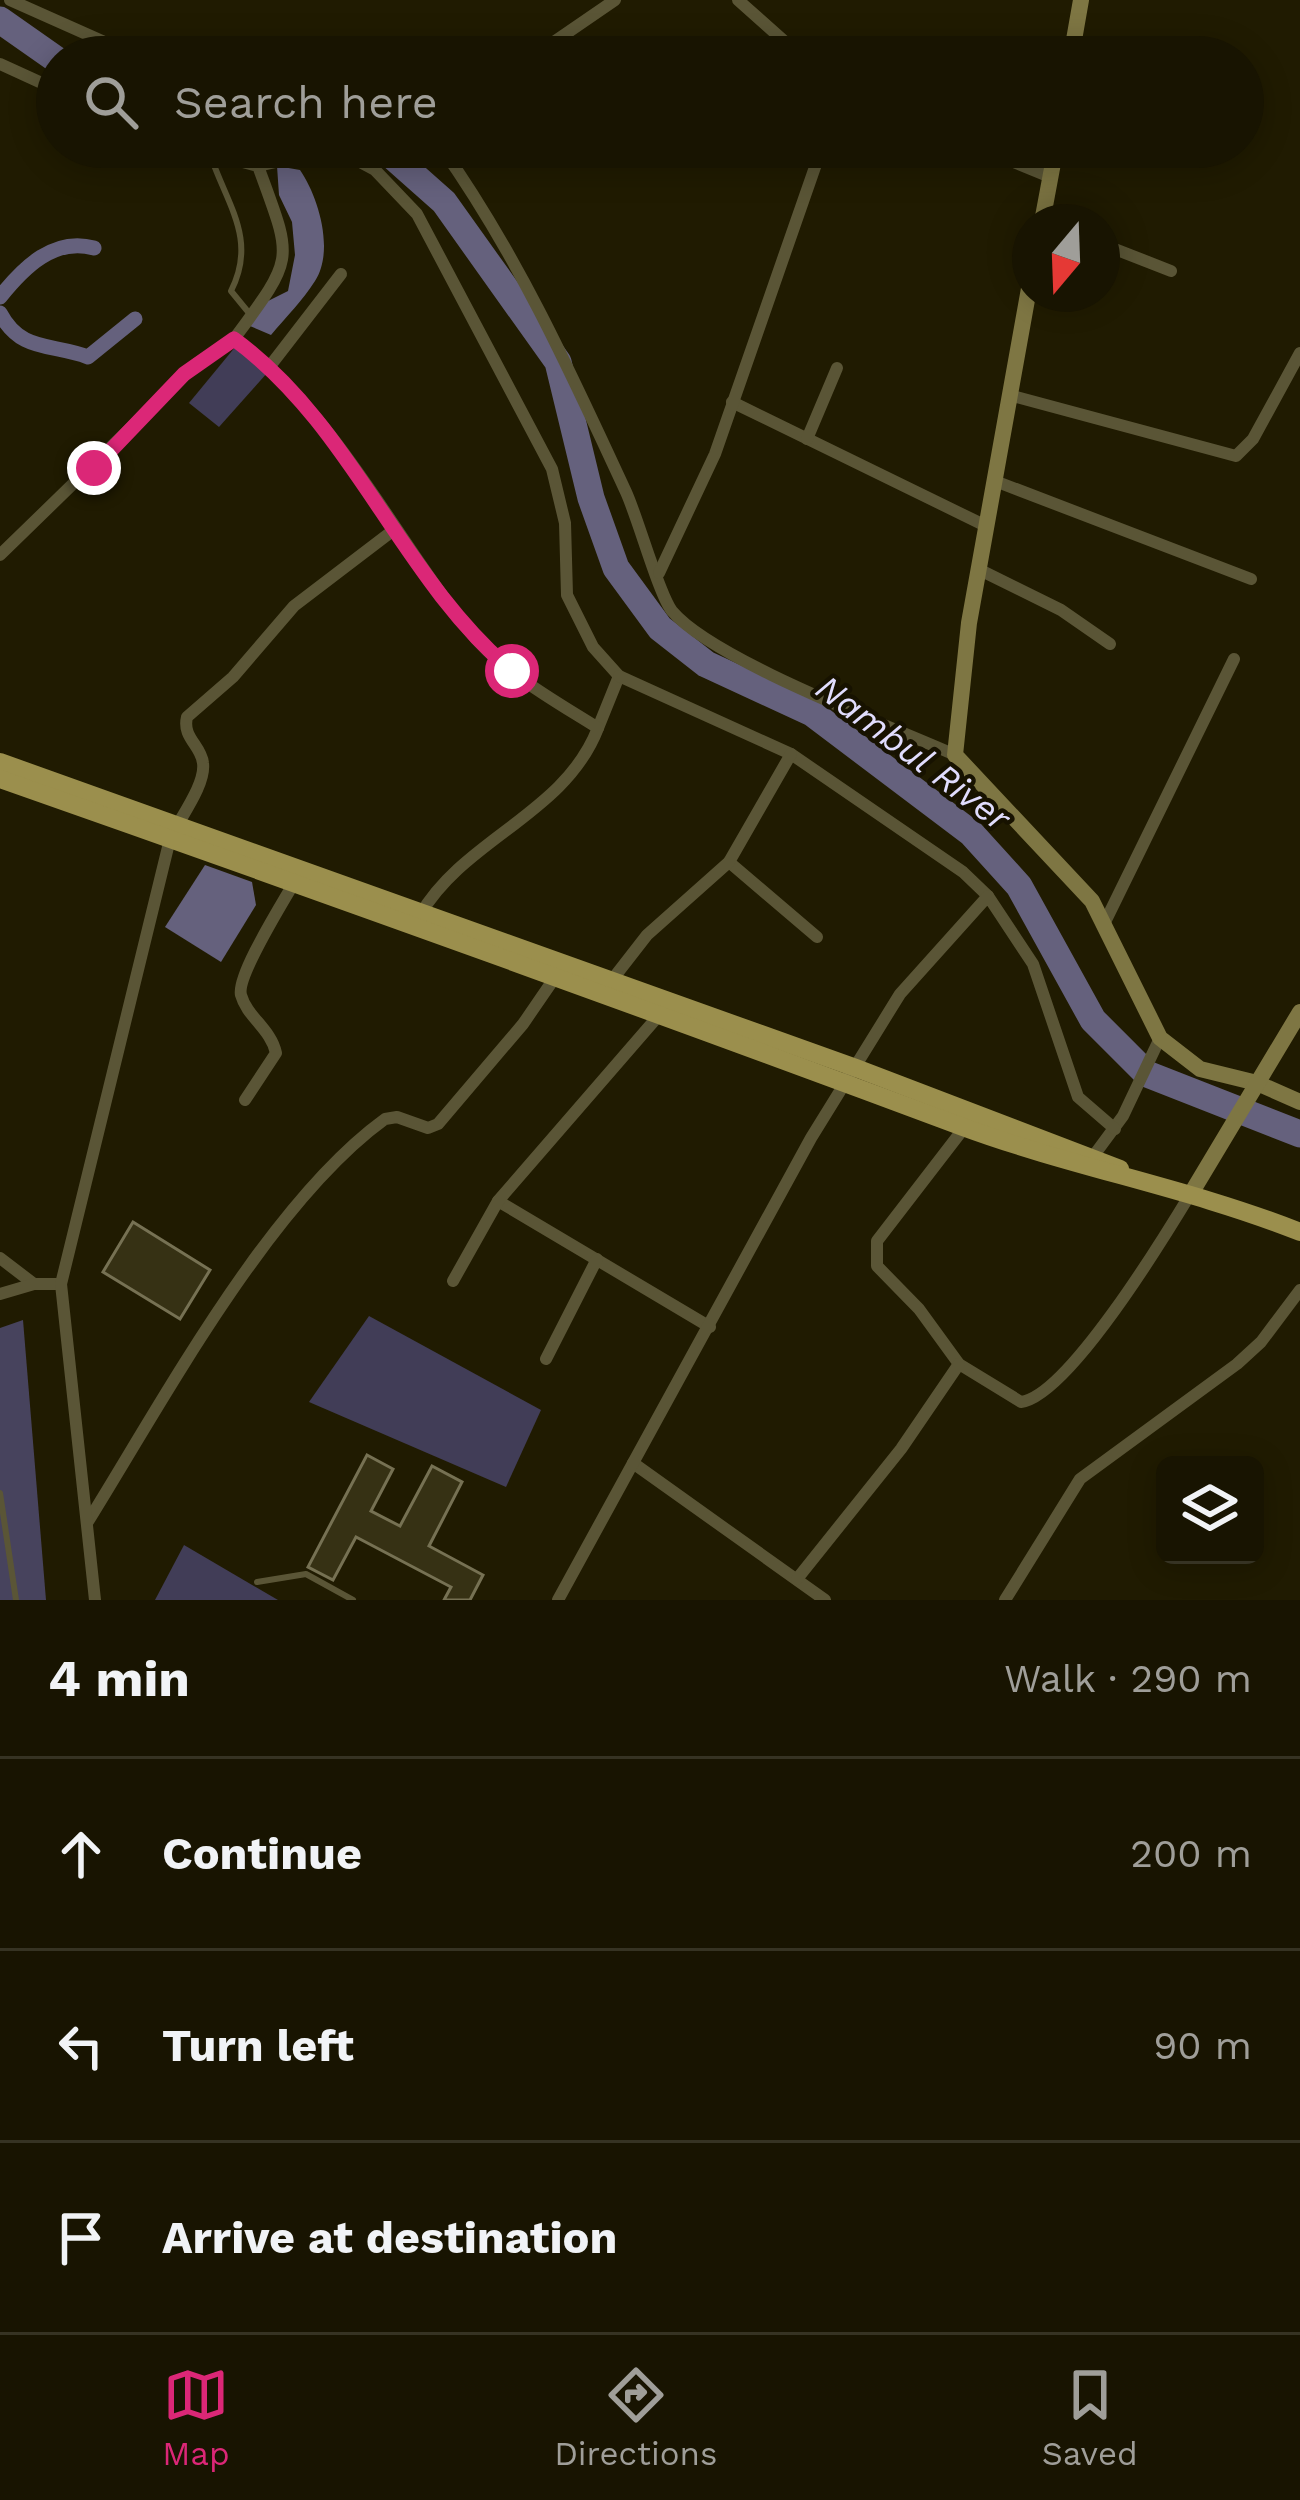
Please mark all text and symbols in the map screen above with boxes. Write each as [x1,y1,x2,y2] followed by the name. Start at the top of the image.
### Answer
[36,36,1264,168] search box
[78,69,144,135] icon: search
[174,76,438,129] text: Search here
[1012,204,1120,312] north arrow
[67,441,121,495] route end
[485,644,539,698] route start
[808,667,1020,841] water label: Nambul River
[1156,1456,1264,1564] map controls
[1156,1456,1264,1564] button: layers
[48,1649,190,1708] text: 4 min
[1004,1656,1252,1701] text: Walk · 290 m
[48,1821,114,1887] icon: ahead
[162,1827,362,1880] text: Continue
[1130,1831,1252,1876] text: 200 m
[48,2013,114,2079] icon: left
[162,2019,354,2072] text: Turn left
[1153,2023,1252,2068] text: 90 m
[48,2205,114,2271] icon: arrive
[162,2211,617,2264] text: Arrive at destination
[162,2362,230,2473] tab: Map
[554,2362,717,2473] tab: Directions
[1042,2362,1138,2473] tab: Saved

